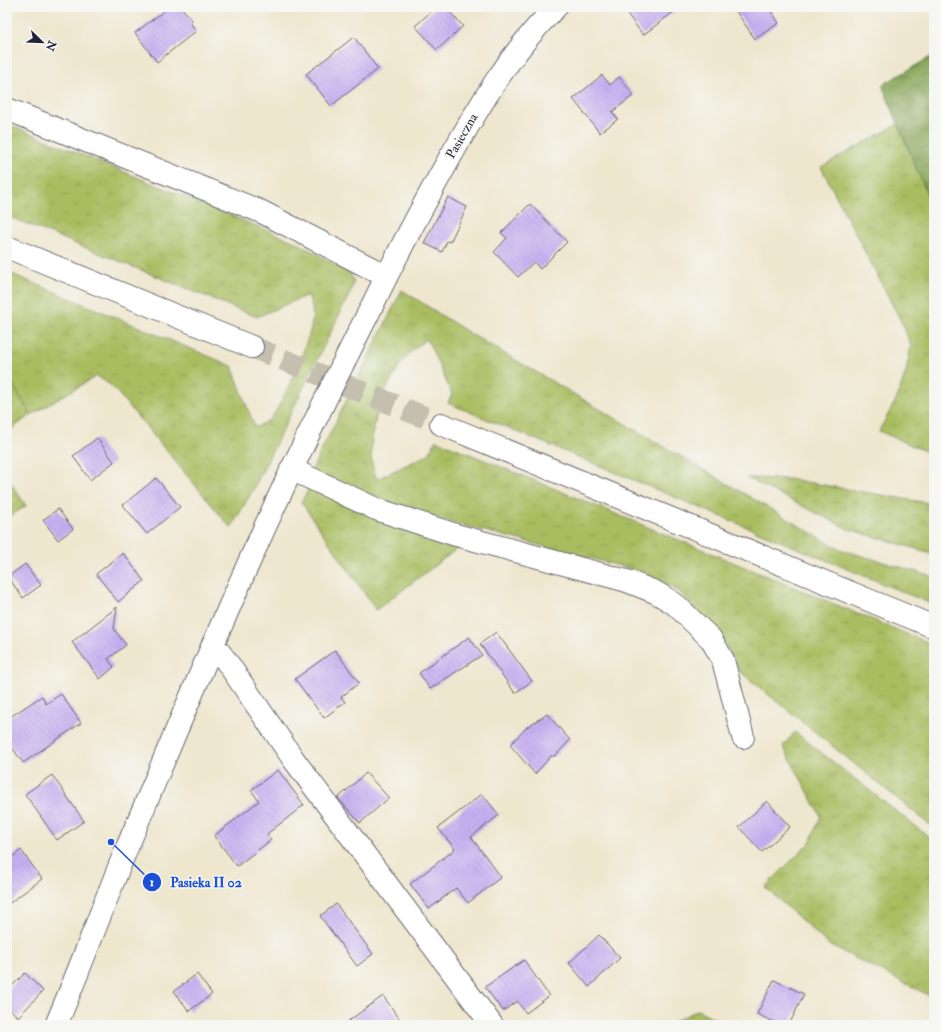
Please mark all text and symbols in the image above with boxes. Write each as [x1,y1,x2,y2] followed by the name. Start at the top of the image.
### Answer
[22,22,62,62] north arrow
[42,38,59,54] text: N
[443,110,482,161] street label: Pasieczna
[142,869,250,895] callout: Pasieka II 02
[170,874,242,891] text: Pasieka II 02
[150,875,154,890] text: 1

